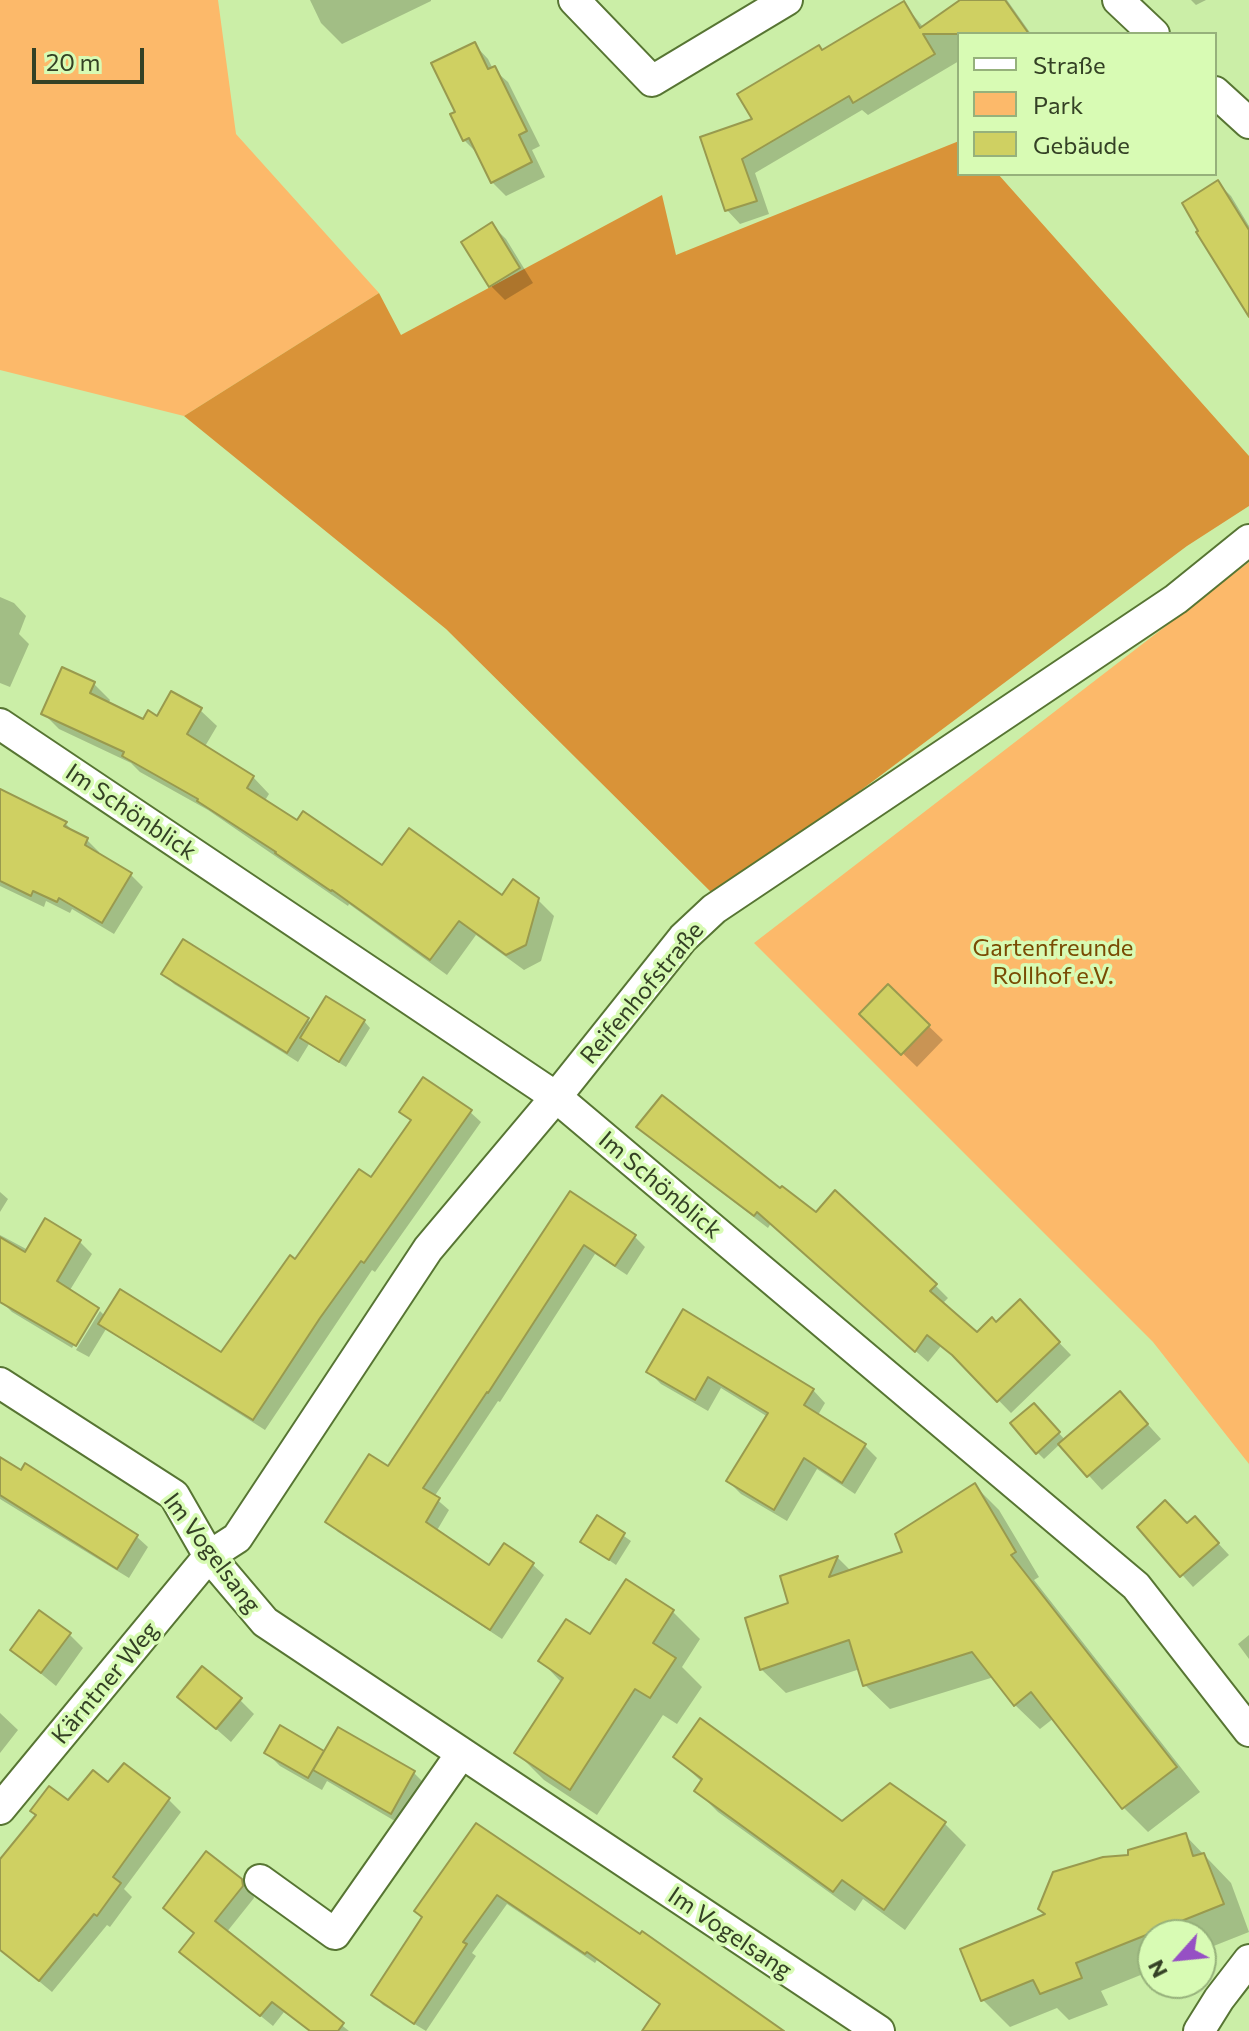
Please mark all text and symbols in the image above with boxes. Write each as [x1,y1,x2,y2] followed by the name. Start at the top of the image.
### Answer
[36,32,148,82] scale bar
[957,32,1217,176] legend
[46,47,100,76] text: 20 m
[1033,50,1106,79] text: Straße
[1033,90,1083,119] text: Park
[1033,130,1130,159] text: Gebäude
[60,758,202,866] street label: Im Schönblick
[574,916,710,1070] street label: Reifenhofstraße
[973,934,1133,990] park label: Gartenfreunde Rollhof e.V.
[593,1125,727,1245] street label: Im Schönblick
[157,1487,267,1619] street label: Im Vogelsang
[46,1616,164,1750] street label: Kärntner Weg
[663,1881,797,1985] street label: Im Vogelsang
[1137,1919,1217,1999] north arrow
[1141,1956,1173,1983] text: N

